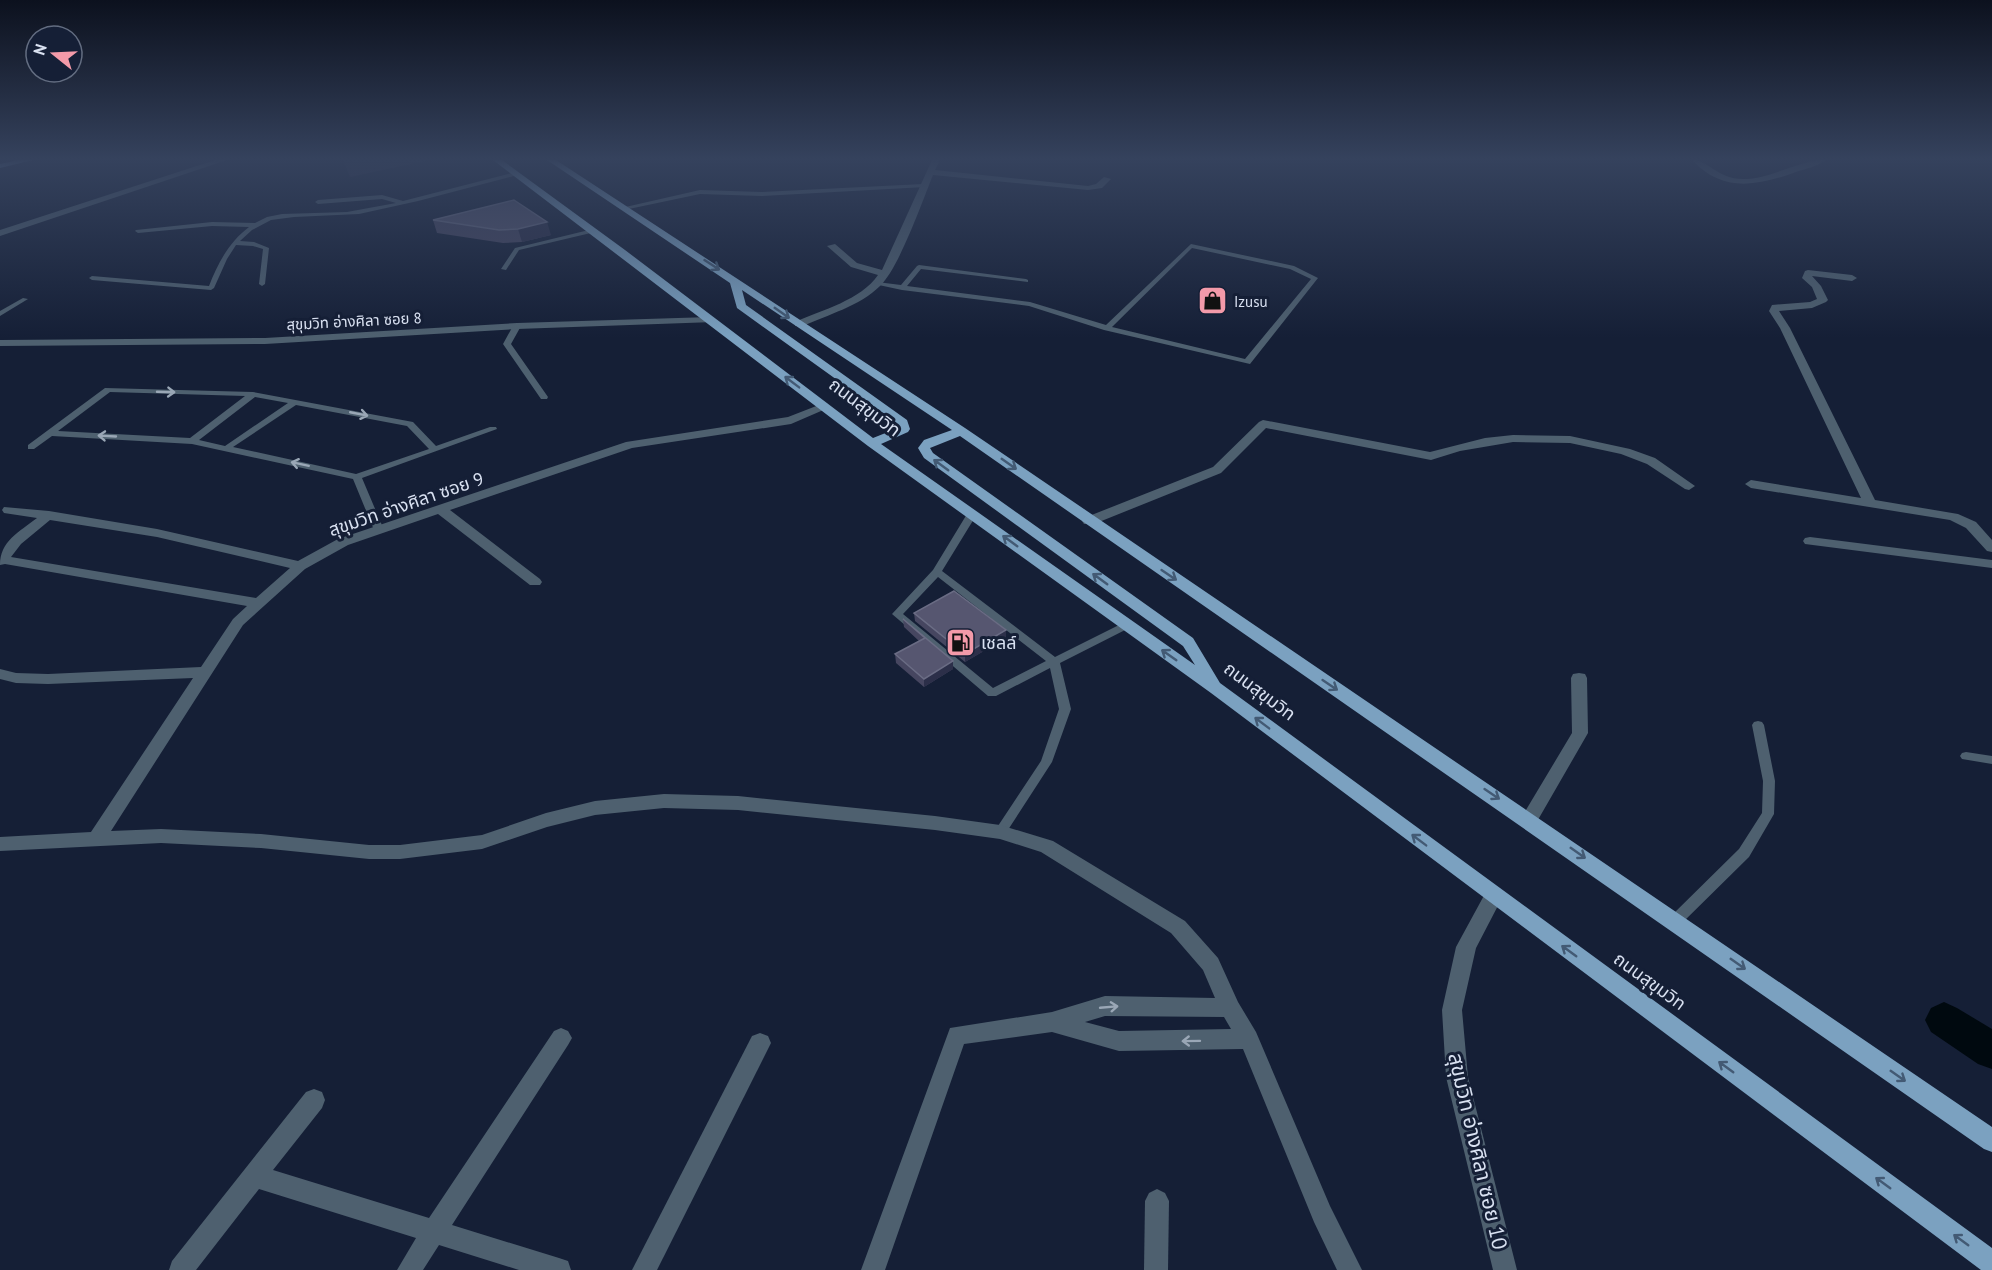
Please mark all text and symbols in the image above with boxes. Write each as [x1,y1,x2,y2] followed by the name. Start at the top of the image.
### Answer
[24,24,84,84] north arrow
[29,41,51,57] text: N
[703,259,720,271] one-way arrow
[1197,285,1229,317] shop icon: Izusu
[1234,292,1268,311] place label: Izusu
[774,307,790,319] one-way arrow
[286,308,422,334] street label: สุขุมวิท อ่างศิลา ซอย 8
[825,373,905,441] street label: ถนนสุขุมวิท
[784,375,800,388] one-way arrow
[156,386,176,397] one-way arrow
[349,409,369,420] one-way arrow
[98,431,118,442] one-way arrow
[290,458,309,470] one-way arrow
[1000,458,1016,470] one-way arrow
[934,459,950,471] one-way arrow
[325,467,487,541] street label: สุขุมวิท อ่างศิลา ซอย 9
[1003,535,1019,547] one-way arrow
[1160,569,1177,581] one-way arrow
[1092,572,1108,585] one-way arrow
[944,626,976,658] fuel station icon: เชลล์
[981,631,1017,654] place label: เชลล์
[1162,649,1178,661] one-way arrow
[1220,657,1300,725] street label: ถนนสุขุมวิท
[1322,679,1338,691] one-way arrow
[1255,716,1271,729] one-way arrow
[1483,788,1500,801] one-way arrow
[1411,833,1427,846] one-way arrow
[1569,847,1585,859] one-way arrow
[1562,945,1578,958] one-way arrow
[1609,947,1691,1015] street label: ถนนสุขุมวิท
[1729,958,1746,970] one-way arrow
[1098,1002,1118,1013] one-way arrow
[1181,1035,1201,1046] one-way arrow
[1442,1050,1514,1252] street label: สุขุมวิท อ่างศิลา ซอย 10
[1719,1061,1735,1074] one-way arrow
[1890,1070,1906,1082] one-way arrow
[1875,1177,1891,1189] one-way arrow
[1953,1234,1969,1247] one-way arrow

